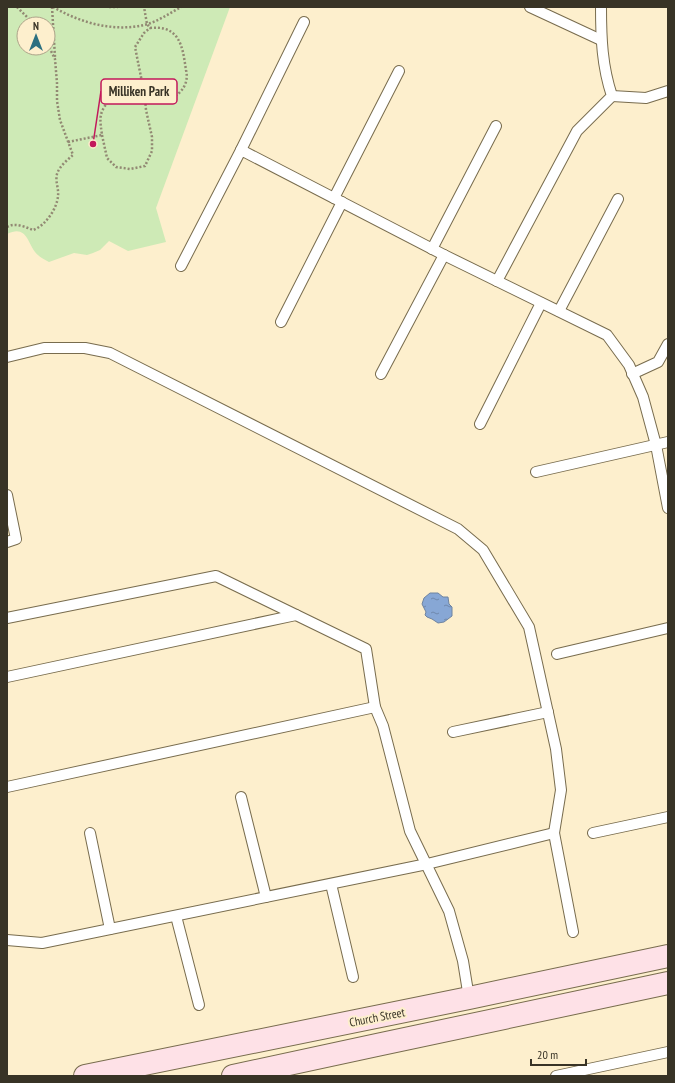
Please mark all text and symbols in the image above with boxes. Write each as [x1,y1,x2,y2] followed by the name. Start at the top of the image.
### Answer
[16,16,56,56] north arrow
[33,19,39,33] text: N
[101,79,177,104] callout: Milliken Park
[109,83,170,100] text: Milliken Park
[348,1004,407,1030] street label: Church Street
[531,1041,586,1067] scale bar
[537,1047,558,1062] text: 20 m

